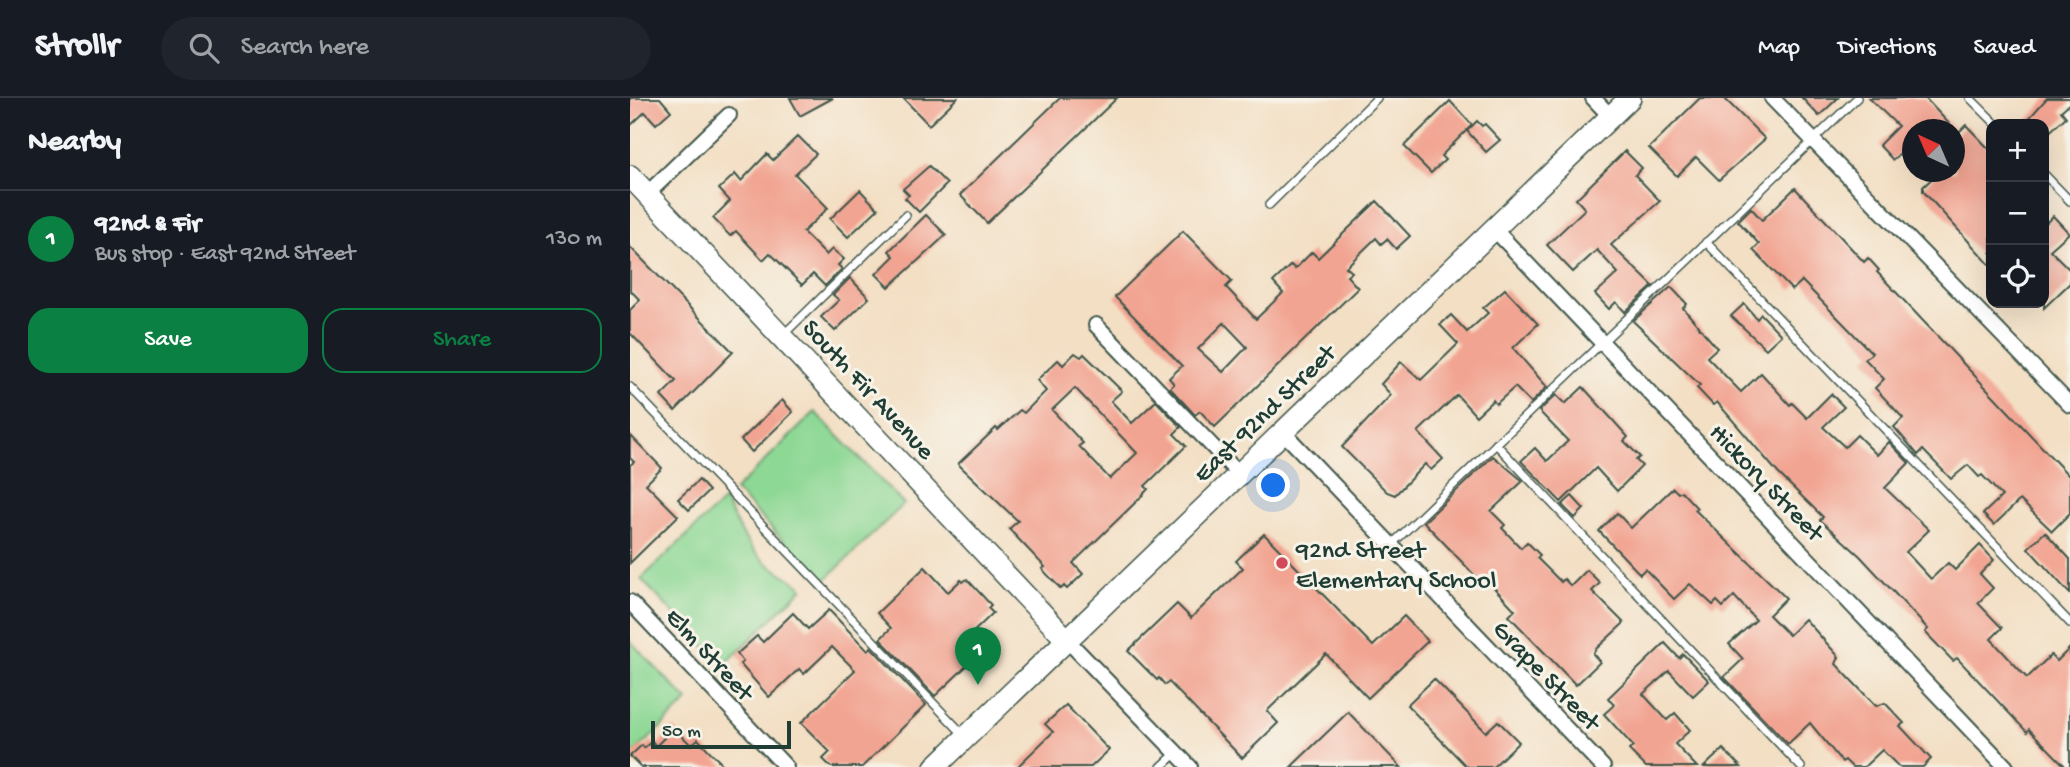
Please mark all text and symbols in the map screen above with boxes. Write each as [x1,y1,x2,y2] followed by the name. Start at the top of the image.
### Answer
[161,17,651,80] search box
[35,29,119,67] text: Strollr
[185,29,223,67] icon: search
[241,33,369,64] text: Search here
[1758,34,1800,63] text: Map
[1838,34,1936,63] text: Directions
[1974,34,2035,63] text: Saved
[1902,119,1965,182] north arrow
[1986,119,2049,308] map controls
[1986,119,2049,182] button: +
[28,126,121,161] text: Nearby
[1986,182,2049,245] button: −
[95,210,201,241] text: 92nd & Fir
[46,226,56,253] text: 1
[546,226,602,253] text: 130 m
[95,241,355,268] text: Bus stop · East 92nd Street
[1986,245,2049,308] button: locate
[28,308,308,373] button: Save
[322,308,602,373] button: Share
[794,314,940,468] street label: South Fir Avenue
[1189,338,1345,491] street label: East 92nd Street
[1701,419,1830,551] street label: Hickory Street
[1256,468,1290,502] your location
[1295,537,1496,598] place label: 92nd Street Elementary School
[1274,555,1290,571] marker: 92nd Street Elementary School
[657,603,760,711] street label: Elm Street
[1484,615,1607,741] street label: Grape Street
[955,627,1001,685] pin: 1
[651,718,791,750] scale bar
[662,721,701,744] text: 50 m

